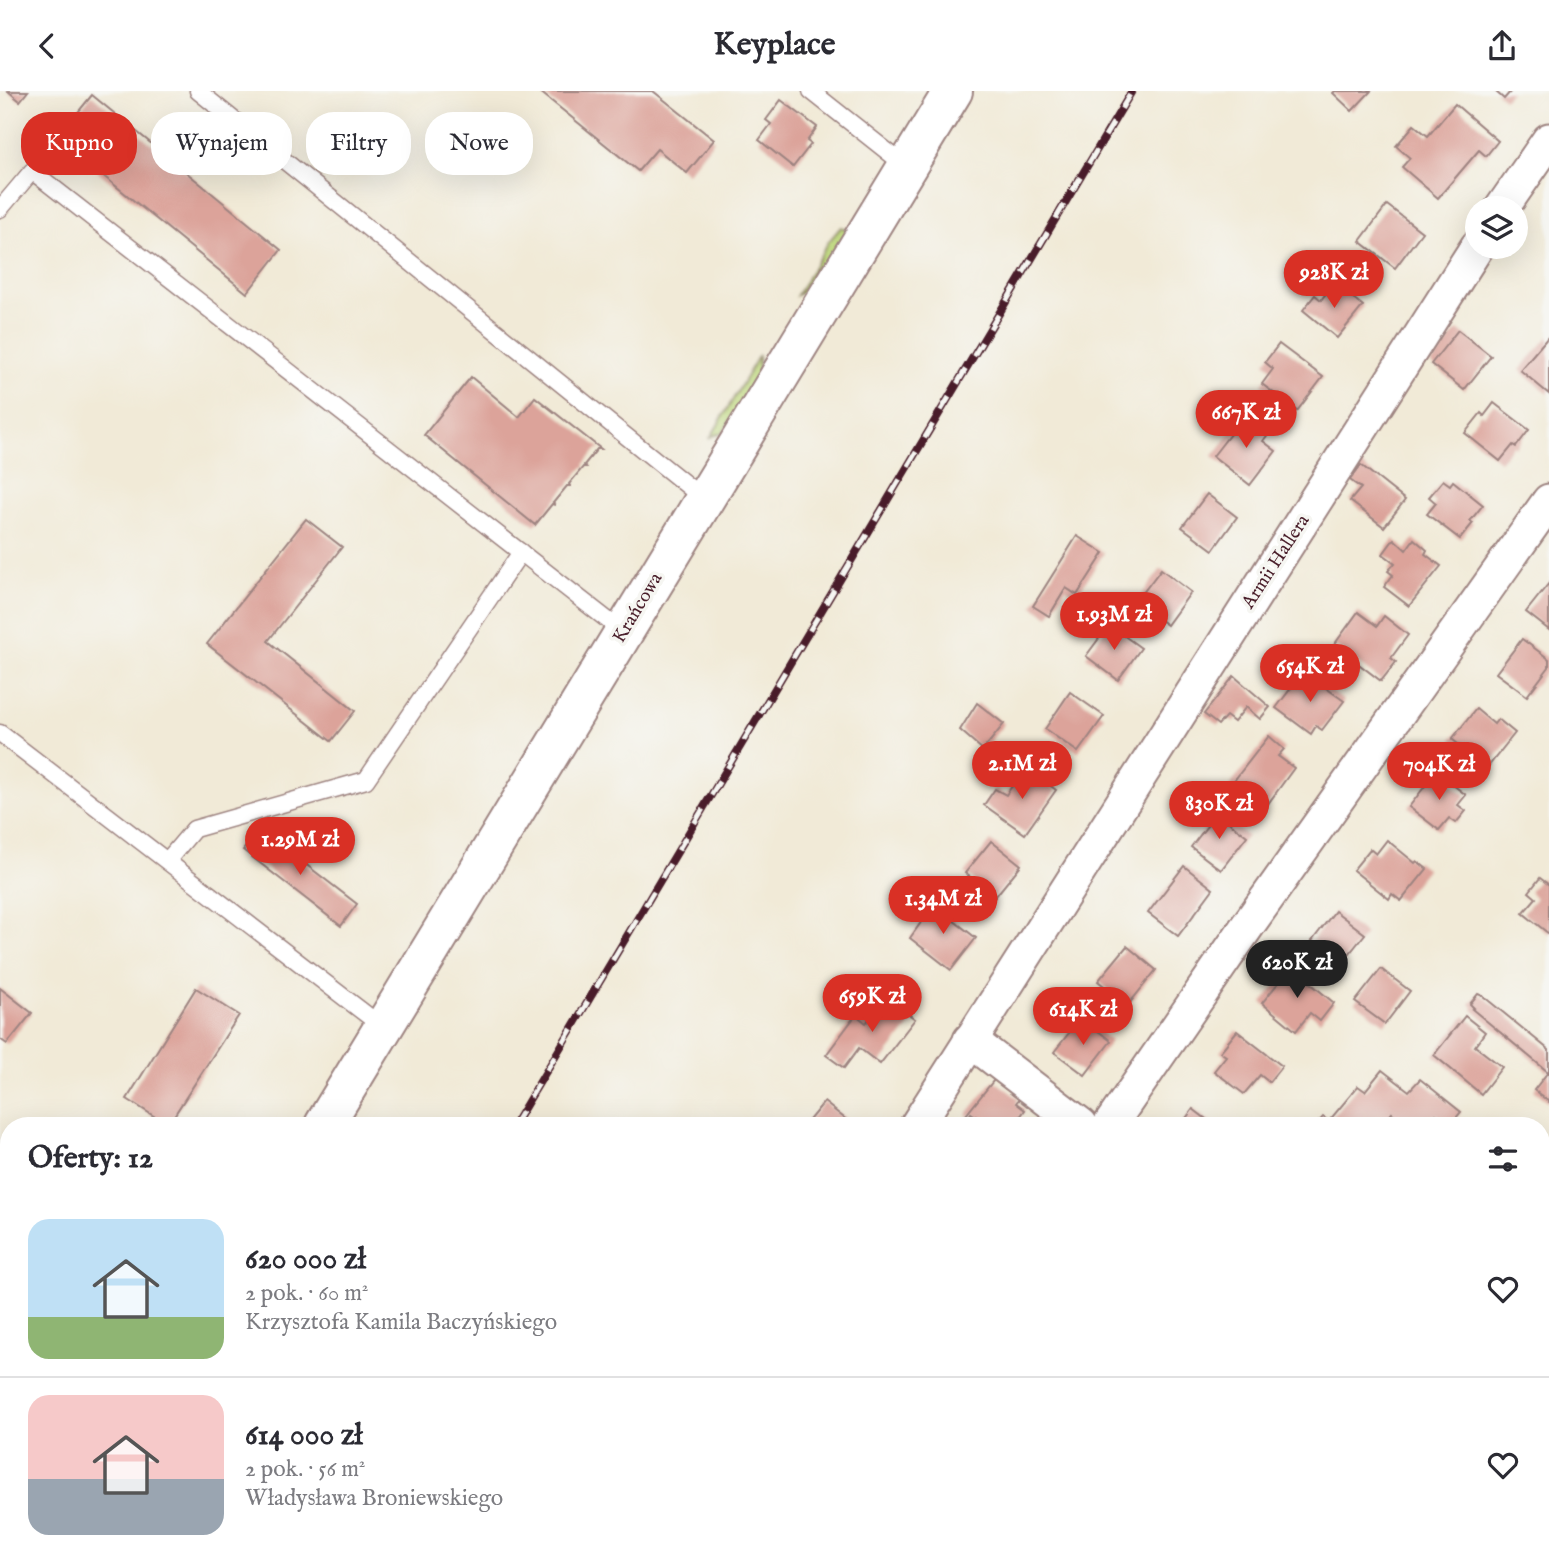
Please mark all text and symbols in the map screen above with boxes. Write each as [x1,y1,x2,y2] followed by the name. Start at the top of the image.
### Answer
[714,25,835,66] text: Keyplace
[28,27,66,65] icon: back
[1483,27,1521,65] icon: share
[21,112,137,175] chip: Kupno
[151,112,292,175] chip: Wynajem
[306,112,411,175] chip: Filtry
[425,112,533,175] chip: Nowe
[1465,196,1528,259] map controls
[1465,196,1528,259] button: layers
[1269,251,1399,310] pin: 928K zł
[1300,258,1368,287] text: 928K zł
[1181,391,1311,450] pin: 667K zł
[1212,398,1280,427] text: 667K zł
[1236,510,1316,614] street label: Armii Hallera
[608,568,669,648] street label: Krańcowa
[1042,593,1186,652] pin: 1.93M zł
[1076,600,1152,629] text: 1.93M zł
[1245,645,1375,704] pin: 654K zł
[1276,652,1344,681] text: 654K zł
[957,741,1087,801] pin: 2.1M zł
[1374,743,1504,802] pin: 704K zł
[988,749,1056,778] text: 2.1M zł
[1403,750,1475,779] text: 704K zł
[1154,781,1284,841] pin: 830K zł
[1185,789,1253,818] text: 830K zł
[228,817,372,877] pin: 1.29M zł
[261,825,339,854] text: 1.29M zł
[871,877,1015,936] pin: 1.34M zł
[905,884,981,913] text: 1.34M zł
[1232,941,1362,1000] pin: 620K zł
[1262,948,1332,977] text: 620K zł
[807,975,937,1034] pin: 659K zł
[839,982,905,1011] text: 659K zł
[1018,988,1148,1047] pin: 614K zł
[1049,995,1117,1024] text: 614K zł
[28,1140,153,1178] text: Oferty: 12
[1484,1140,1522,1178] icon: filters
[245,1241,366,1279] text: 620 000 zł
[84,1247,168,1331] icon: home
[1484,1270,1522,1308] icon: heart
[245,1279,368,1308] text: 2 pok. · 60 m²
[245,1308,557,1337] text: Krzysztofa Kamila Baczyńskiego
[245,1417,363,1455] text: 614 000 zł
[84,1423,168,1507] icon: home
[1484,1446,1522,1484] icon: heart
[245,1455,365,1484] text: 2 pok. · 56 m²
[245,1484,503,1513] text: Władysława Broniewskiego

